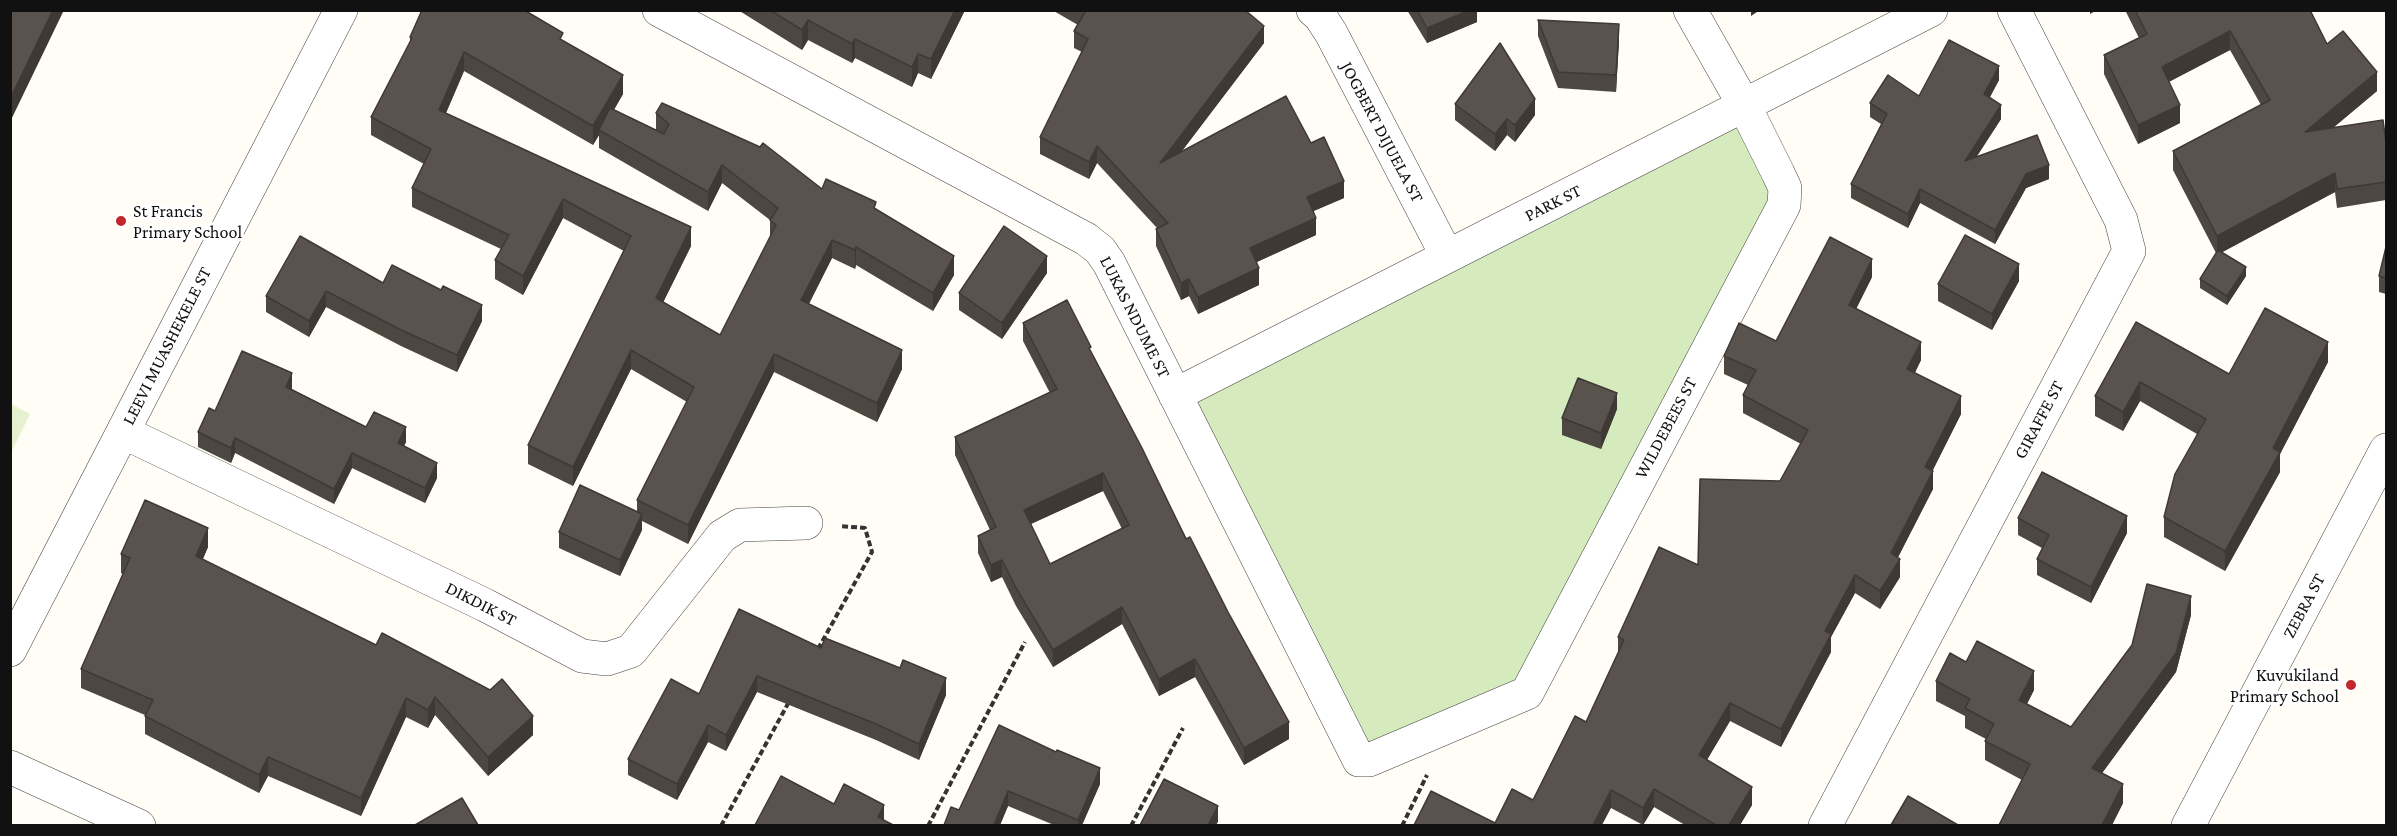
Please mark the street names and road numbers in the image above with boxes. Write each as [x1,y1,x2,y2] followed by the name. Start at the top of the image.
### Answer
[1336,58,1428,206] street label: JOGBERT DIJUELA ST
[1521,180,1585,226] street label: PARK ST
[1095,252,1175,382] street label: LUKAS NDUME ST
[118,263,216,429] street label: LEEVI MUASHEKELE ST
[1630,373,1702,483] street label: WILDEBEES ST
[2009,377,2069,463] street label: GIRAFFE ST
[2278,570,2330,642] street label: ZEBRA ST
[442,577,520,631] street label: DIKDIK ST

